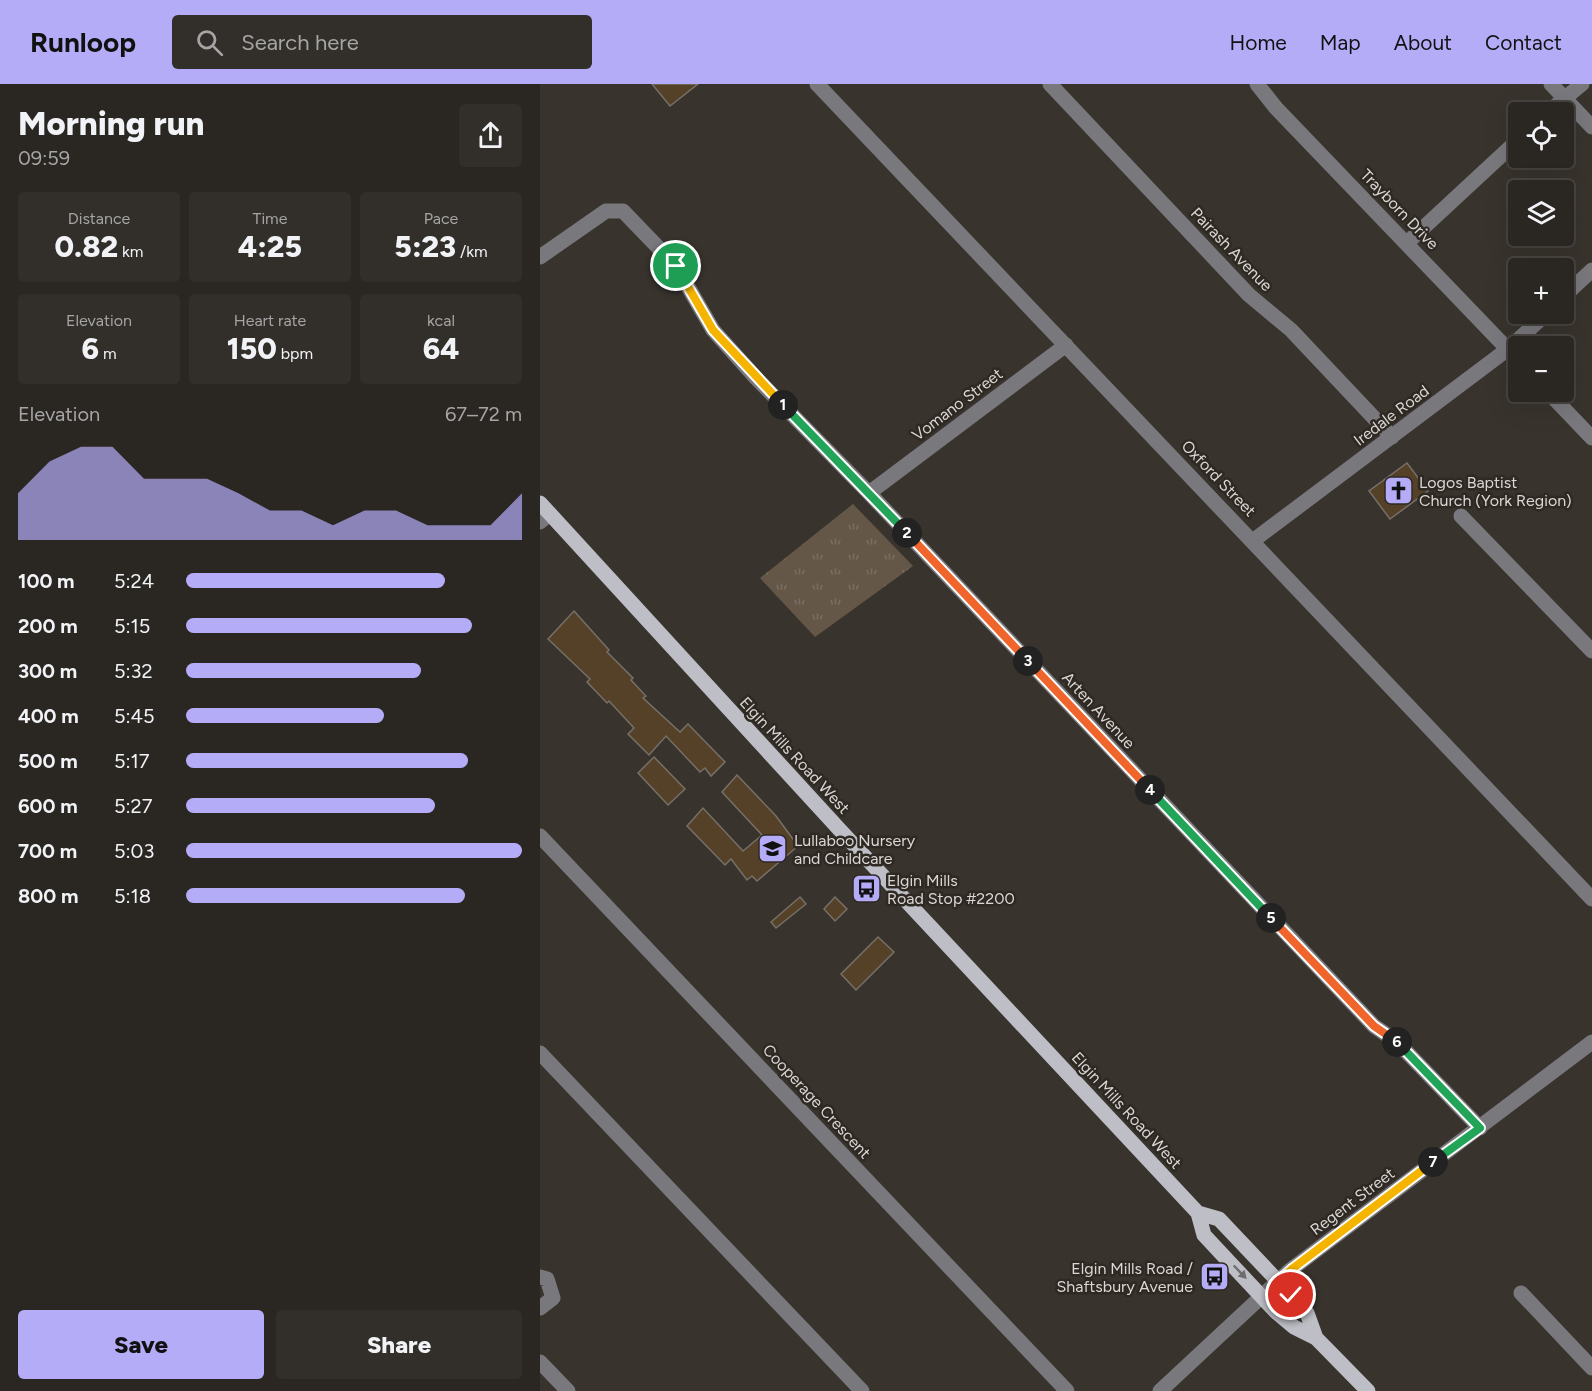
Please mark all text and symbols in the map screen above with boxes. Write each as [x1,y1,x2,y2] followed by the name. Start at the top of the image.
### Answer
[172,15,592,69] search box
[30,25,136,59] text: Runloop
[193,26,226,59] icon: search
[241,29,359,56] text: Search here
[1230,30,1287,55] text: Home
[1320,30,1361,55] text: Map
[1394,30,1452,55] text: About
[1485,30,1562,55] text: Contact
[1508,102,1574,402] map controls
[1508,102,1574,168] button: locate
[18,104,204,143] text: Morning run
[459,104,522,167] button: share
[18,146,70,170] text: 09:59
[1357,165,1443,253] street label: Trayborn Drive
[1508,180,1574,246] button: layers
[1187,204,1277,295] street label: Pairash Avenue
[68,209,130,228] text: Distance
[253,209,287,228] text: Time
[424,209,458,228] text: Pace
[55,228,118,265] text: 0.82
[238,228,302,265] text: 4:25
[394,228,456,265] text: 5:23
[650,240,701,291] pin
[118,242,143,261] text: km
[456,242,488,261] text: /km
[659,249,692,282] icon: arrive
[1508,258,1574,324] button: +
[66,311,132,330] text: Elevation
[234,311,306,330] text: Heart rate
[427,311,455,330] text: kcal
[81,330,99,367] text: 6
[227,330,277,367] text: 150
[423,330,459,367] text: 64
[1508,336,1574,402] button: −
[99,344,117,363] text: m
[277,344,313,363] text: bpm
[908,364,1006,445] street label: Vomano Street
[1350,381,1433,450] street label: Iredale Road
[768,390,798,420] pin: 1
[780,395,786,414] text: 1
[18,402,100,426] text: Elevation
[445,402,522,426] text: 67–72 m
[1178,436,1260,520] street label: Oxford Street
[1419,473,1572,510] place label: Logos Baptist Church (York Region)
[1382,475,1414,507] church icon: Logos Baptist Church (York Region)
[892,518,922,548] pin: 2
[902,523,912,542] text: 2
[18,569,75,593] text: 100 m
[114,569,154,593] text: 5:24
[18,614,78,638] text: 200 m
[114,614,150,638] text: 5:15
[1013,646,1043,676] pin: 3
[1024,651,1032,670] text: 3
[18,659,77,683] text: 300 m
[114,659,153,683] text: 5:32
[1058,668,1139,753] street label: Arten Avenue
[736,693,854,818] street label: Elgin Mills Road West
[18,704,79,728] text: 400 m
[114,704,154,728] text: 5:45
[18,749,78,773] text: 500 m
[114,749,150,773] text: 5:17
[1135,775,1165,805] pin: 4
[1145,780,1155,799] text: 4
[18,794,78,818] text: 600 m
[114,794,152,818] text: 5:27
[794,831,916,868] place label: Lullaboo Nursery and Childcare
[757,833,789,865] school or university icon: Lullaboo Nursery and Childcare
[18,839,77,863] text: 700 m
[114,839,154,863] text: 5:03
[887,871,1015,908] place label: Elgin Mills Road Stop #2200
[850,873,882,905] bus stop icon: Elgin Mills Road Stop #2200
[18,884,78,908] text: 800 m
[114,884,151,908] text: 5:18
[1256,903,1286,933] pin: 5
[1266,908,1276,927] text: 5
[1382,1027,1412,1057] pin: 6
[1392,1032,1402,1051] text: 6
[759,1040,875,1162] street label: Cooperage Crescent
[1068,1048,1186,1173] street label: Elgin Mills Road West
[1418,1147,1448,1177] pin: 7
[1429,1152,1437,1171] text: 7
[1306,1164,1398,1239] street label: Regent Street
[1056,1259,1193,1296] place label: Elgin Mills Road / Shaftsbury Avenue
[1198,1261,1230,1293] bus stop icon: Elgin Mills Road / Shaftsbury Avenue
[1233,1265,1247,1280] one-way arrow
[1265,1269,1316,1320] pin
[1274,1278,1307,1311] icon: check
[18,1310,264,1379] button: Save
[276,1310,522,1379] button: Share

